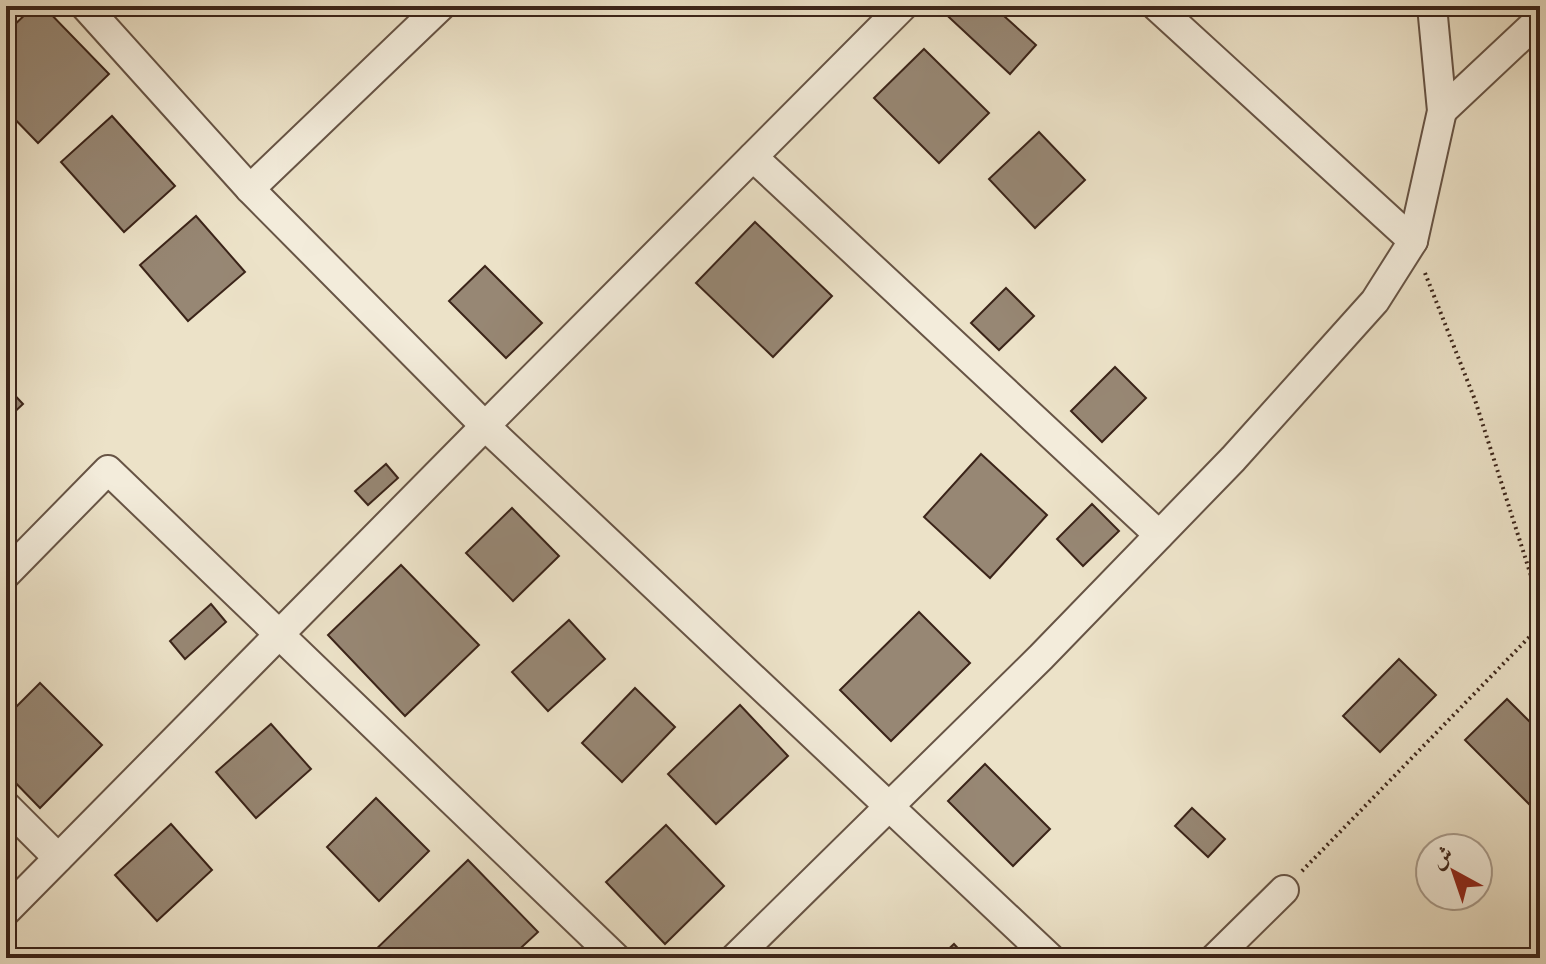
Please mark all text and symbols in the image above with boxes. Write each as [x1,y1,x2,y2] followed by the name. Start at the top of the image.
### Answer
[1414,832,1494,912] north arrow
[1424,839,1460,876] text: ش

